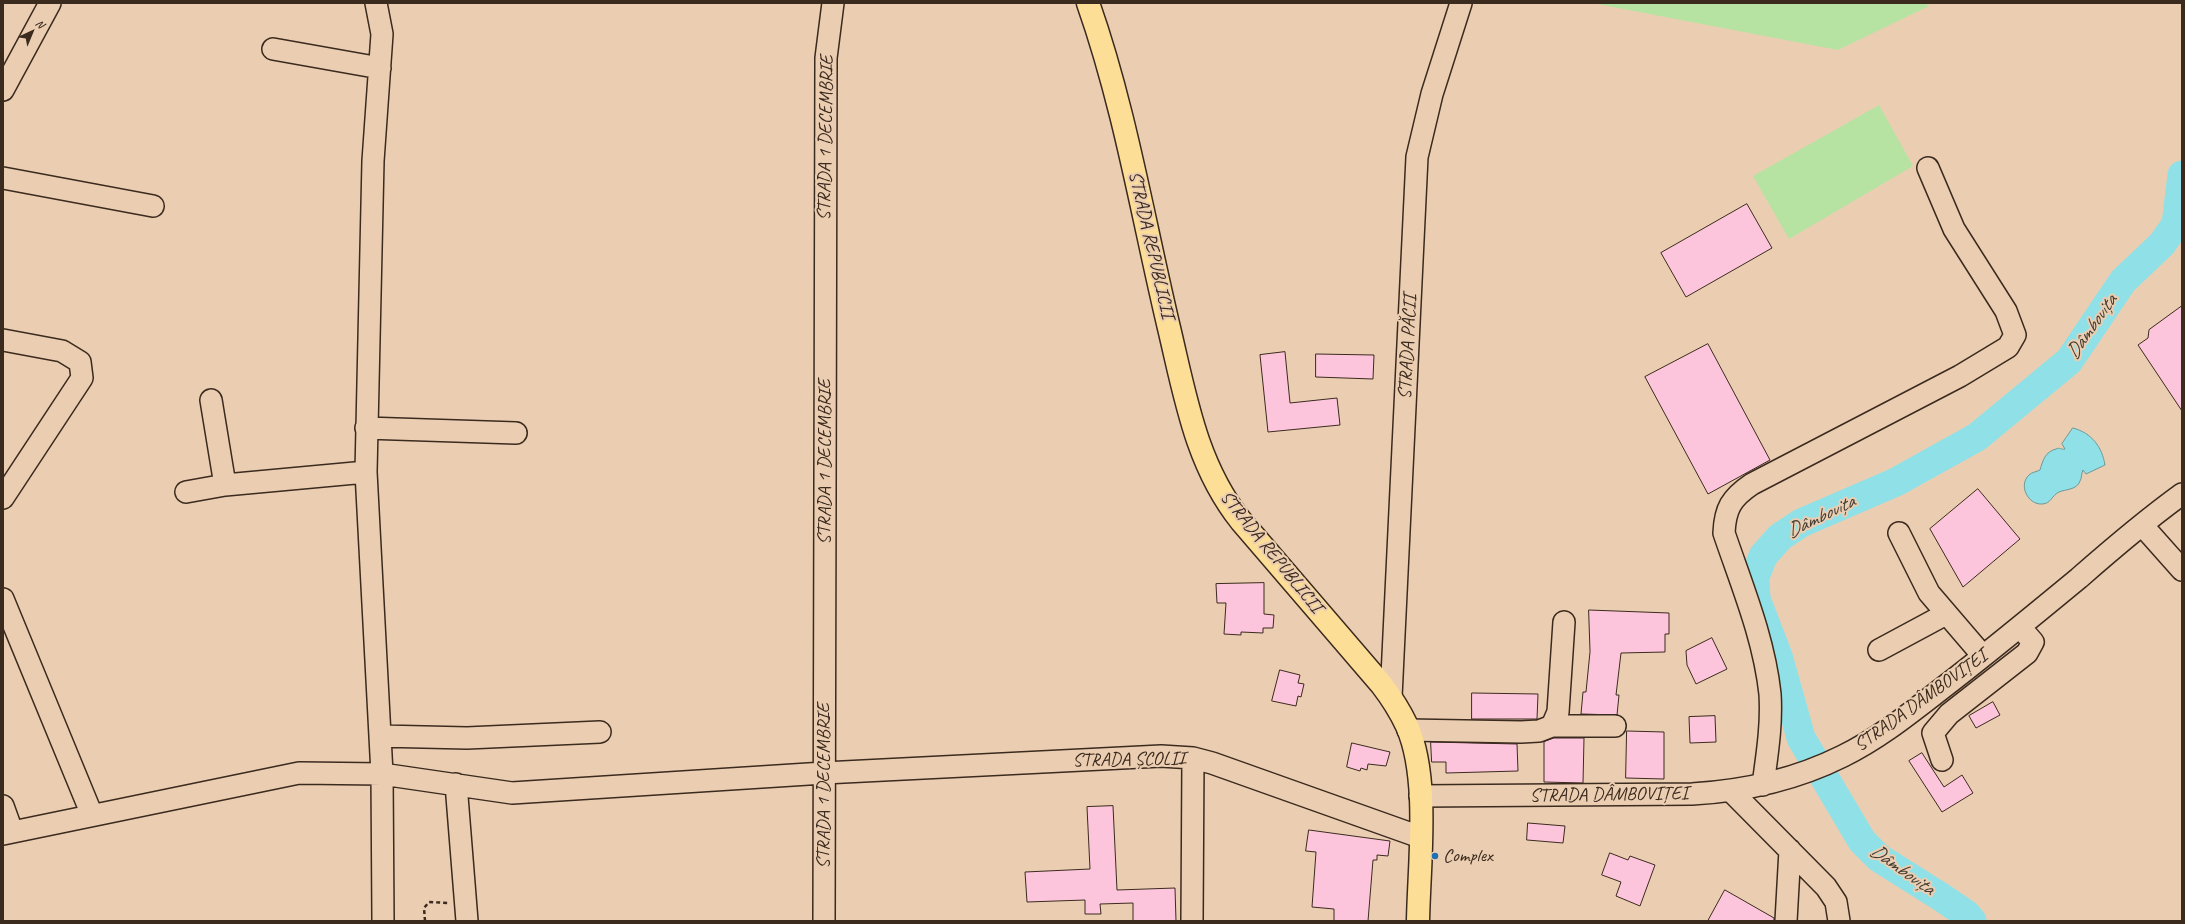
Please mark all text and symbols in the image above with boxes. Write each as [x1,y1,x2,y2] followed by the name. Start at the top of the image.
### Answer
[12,12,52,52] north arrow
[33,16,48,31] text: N
[813,55,839,221] street label: STRADA 1 DECEMBRIE
[1123,169,1179,321] street label: STRADA REPUBLICII
[2061,290,2123,364] water label: Dâmbovița
[1394,294,1422,400] street label: STRADA PĂCII
[814,379,836,545] street label: STRADA 1 DECEMBRIE
[1215,486,1327,618] street label: STRADA REPUBLICII
[1783,490,1859,544] water label: Dâmbovița
[1850,645,1992,757] street label: STRADA DÂMBOVIȚEI
[813,703,835,869] street label: STRADA 1 DECEMBRIE
[1072,748,1186,772] street label: STRADA ȘCOLII
[1529,782,1689,808] street label: STRADA DÂMBOVIȚEI
[1865,839,1939,901] water label: Dâmbovița
[1443,845,1492,867] place label: Complex
[1430,851,1440,861] marker: Complex

